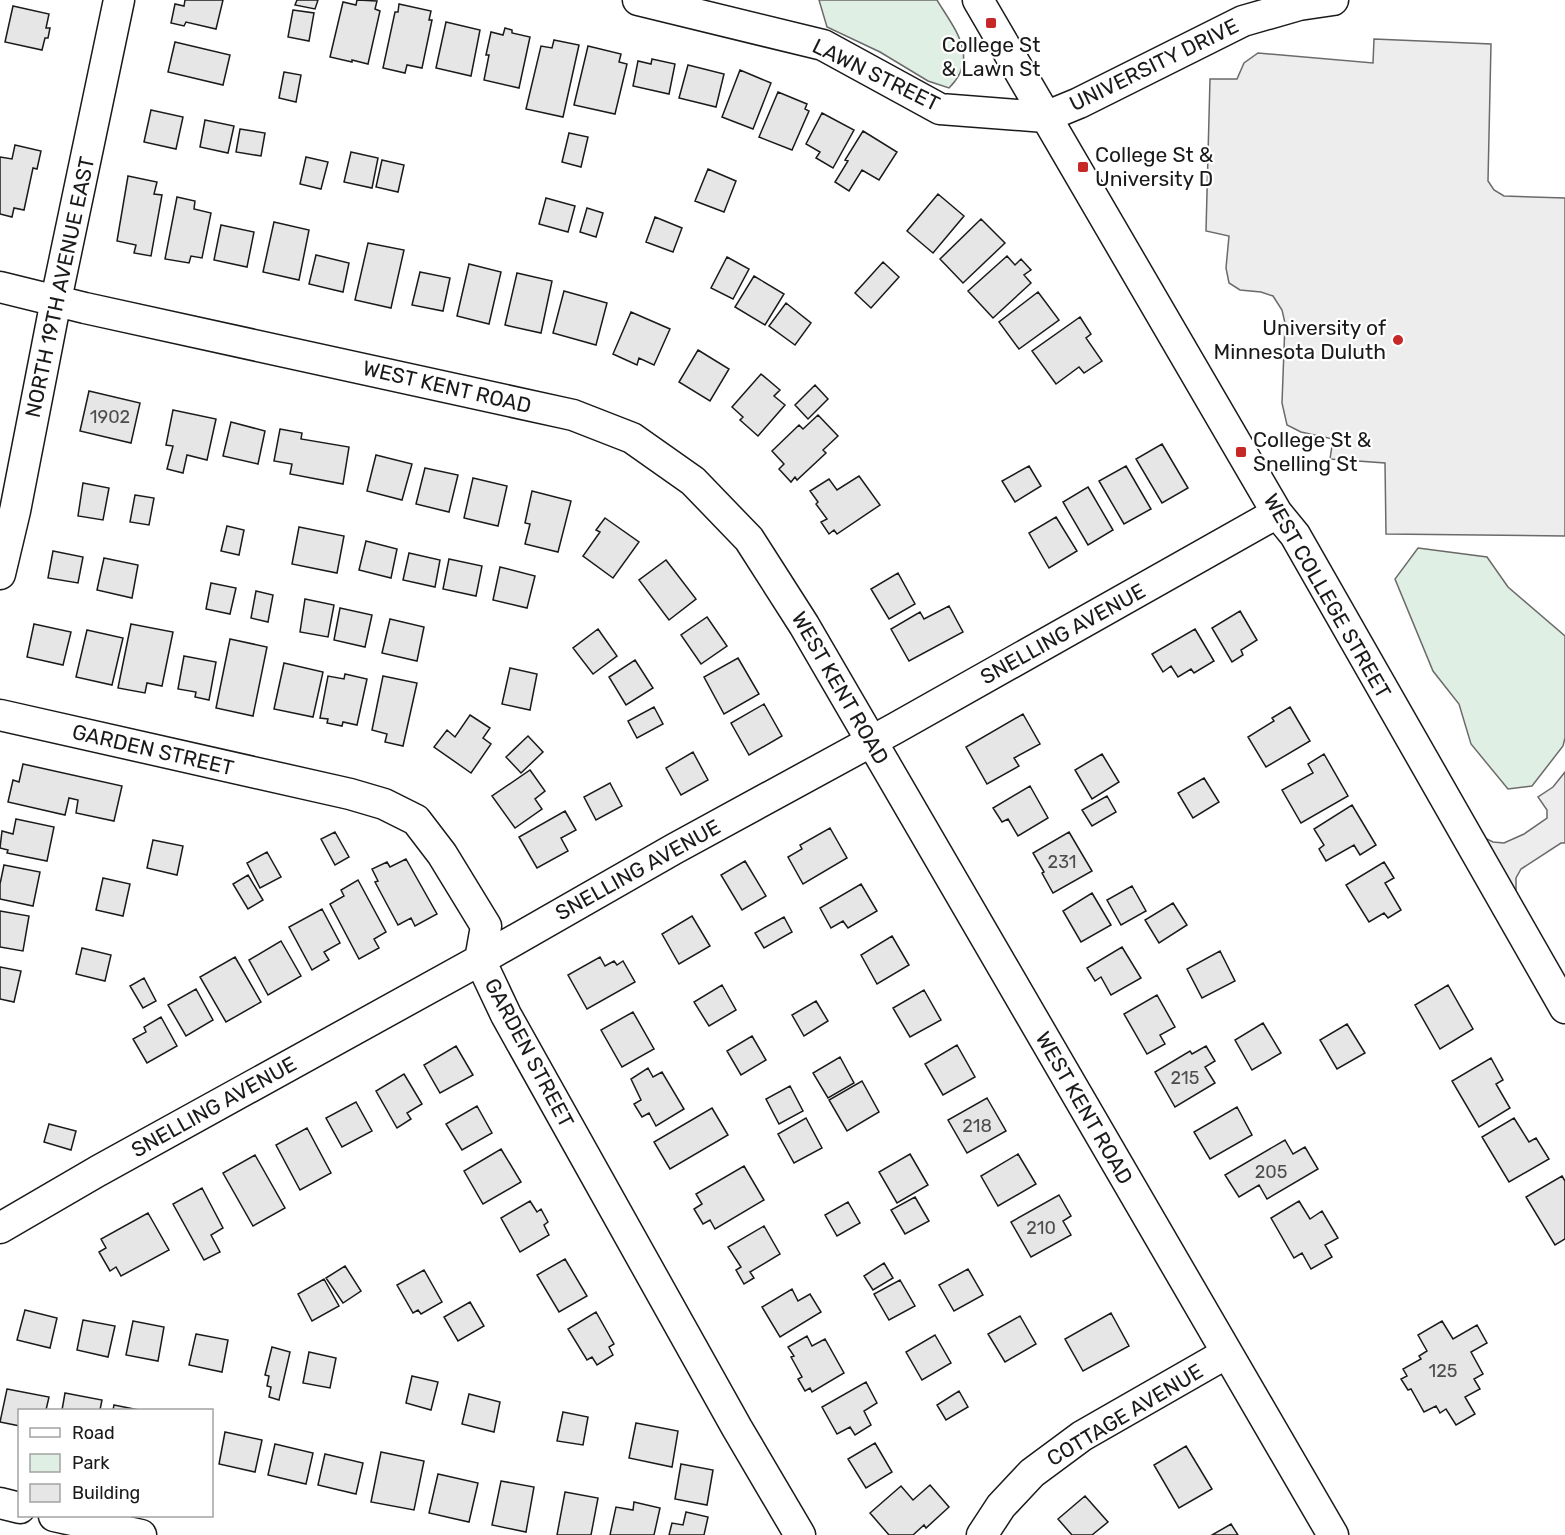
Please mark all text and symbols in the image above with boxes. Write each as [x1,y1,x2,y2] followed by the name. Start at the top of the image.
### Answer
[1065,13,1242,116] street label: UNIVERSITY DRIVE
[984,16,998,30] marker: College St & Lawn St
[941,32,1041,81] place label: College St & Lawn St
[809,33,944,116] street label: LAWN STREET
[1095,142,1214,191] place label: College St & University D
[20,154,99,420] street label: NORTH 19TH AVENUE EAST
[1076,160,1090,174] marker: College St & University D
[1214,315,1386,364] place label: University of Minnesota Duluth
[1391,333,1405,347] marker: University of Minnesota Duluth
[360,355,534,418] street label: WEST KENT ROAD
[90,406,130,428] house number: 1902
[1253,427,1372,476] place label: College St & Snelling St
[1234,445,1248,459] marker: College St & Snelling St
[1259,489,1396,703] street label: WEST COLLEGE STREET
[976,578,1150,689] street label: SNELLING AVENUE
[787,607,894,769] street label: WEST KENT ROAD
[70,719,236,780] street label: GARDEN STREET
[551,814,725,925] street label: SNELLING AVENUE
[1048,851,1076,873] house number: 231
[480,974,579,1132] street label: GARDEN STREET
[1031,1027,1138,1189] street label: WEST KENT ROAD
[127,1051,301,1162] street label: SNELLING AVENUE
[1171,1067,1199,1089] house number: 215
[962,1115,992,1137] house number: 218
[1255,1161,1287,1183] house number: 205
[1026,1217,1056,1239] house number: 210
[1042,1358,1207,1471] street label: COTTAGE AVENUE
[1429,1360,1457,1382] house number: 125
[18,1409,213,1517] legend
[72,1422,115,1444] text: Road
[72,1452,110,1474] text: Park
[72,1482,140,1504] text: Building

